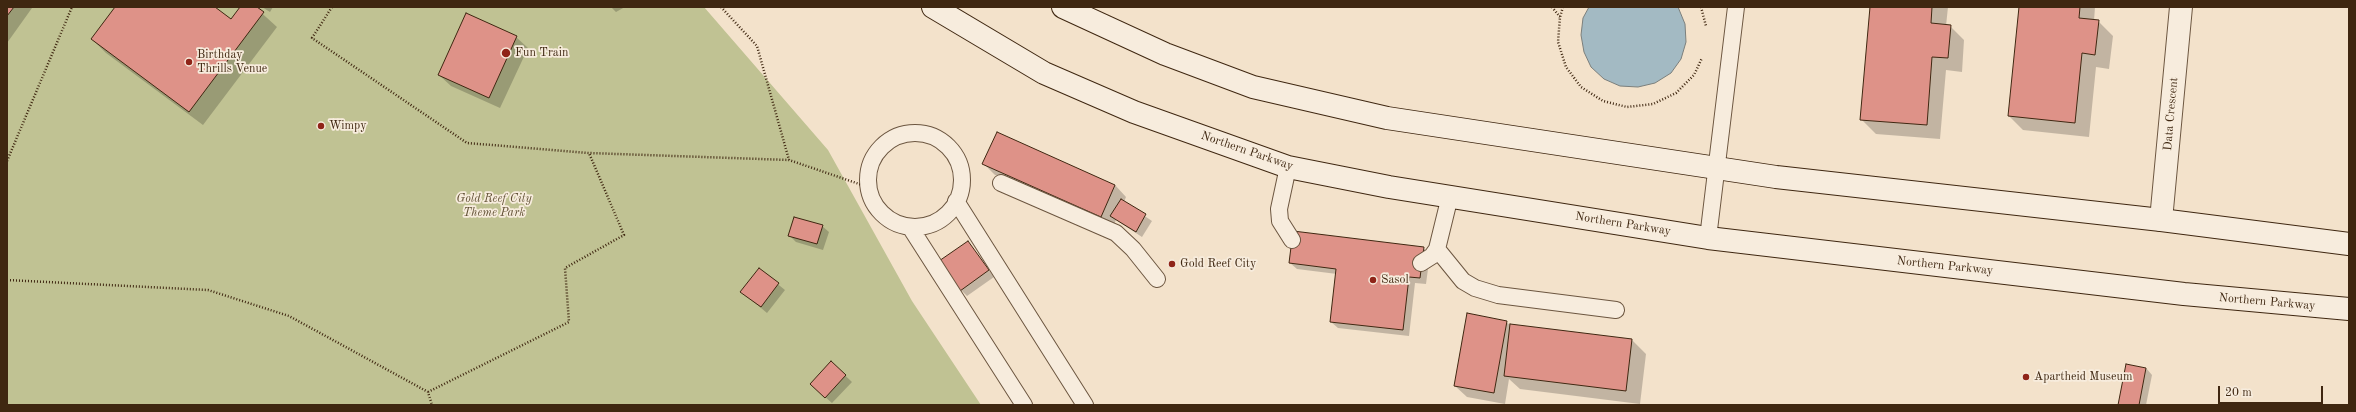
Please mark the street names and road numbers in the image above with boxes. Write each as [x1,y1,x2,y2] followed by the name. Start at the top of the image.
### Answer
[2161,77,2181,151] street label: Data Crescent
[1199,128,1295,174] street label: Northern Parkway
[1574,209,1672,239] street label: Northern Parkway
[1896,254,1994,278] street label: Northern Parkway
[2218,291,2316,313] street label: Northern Parkway

